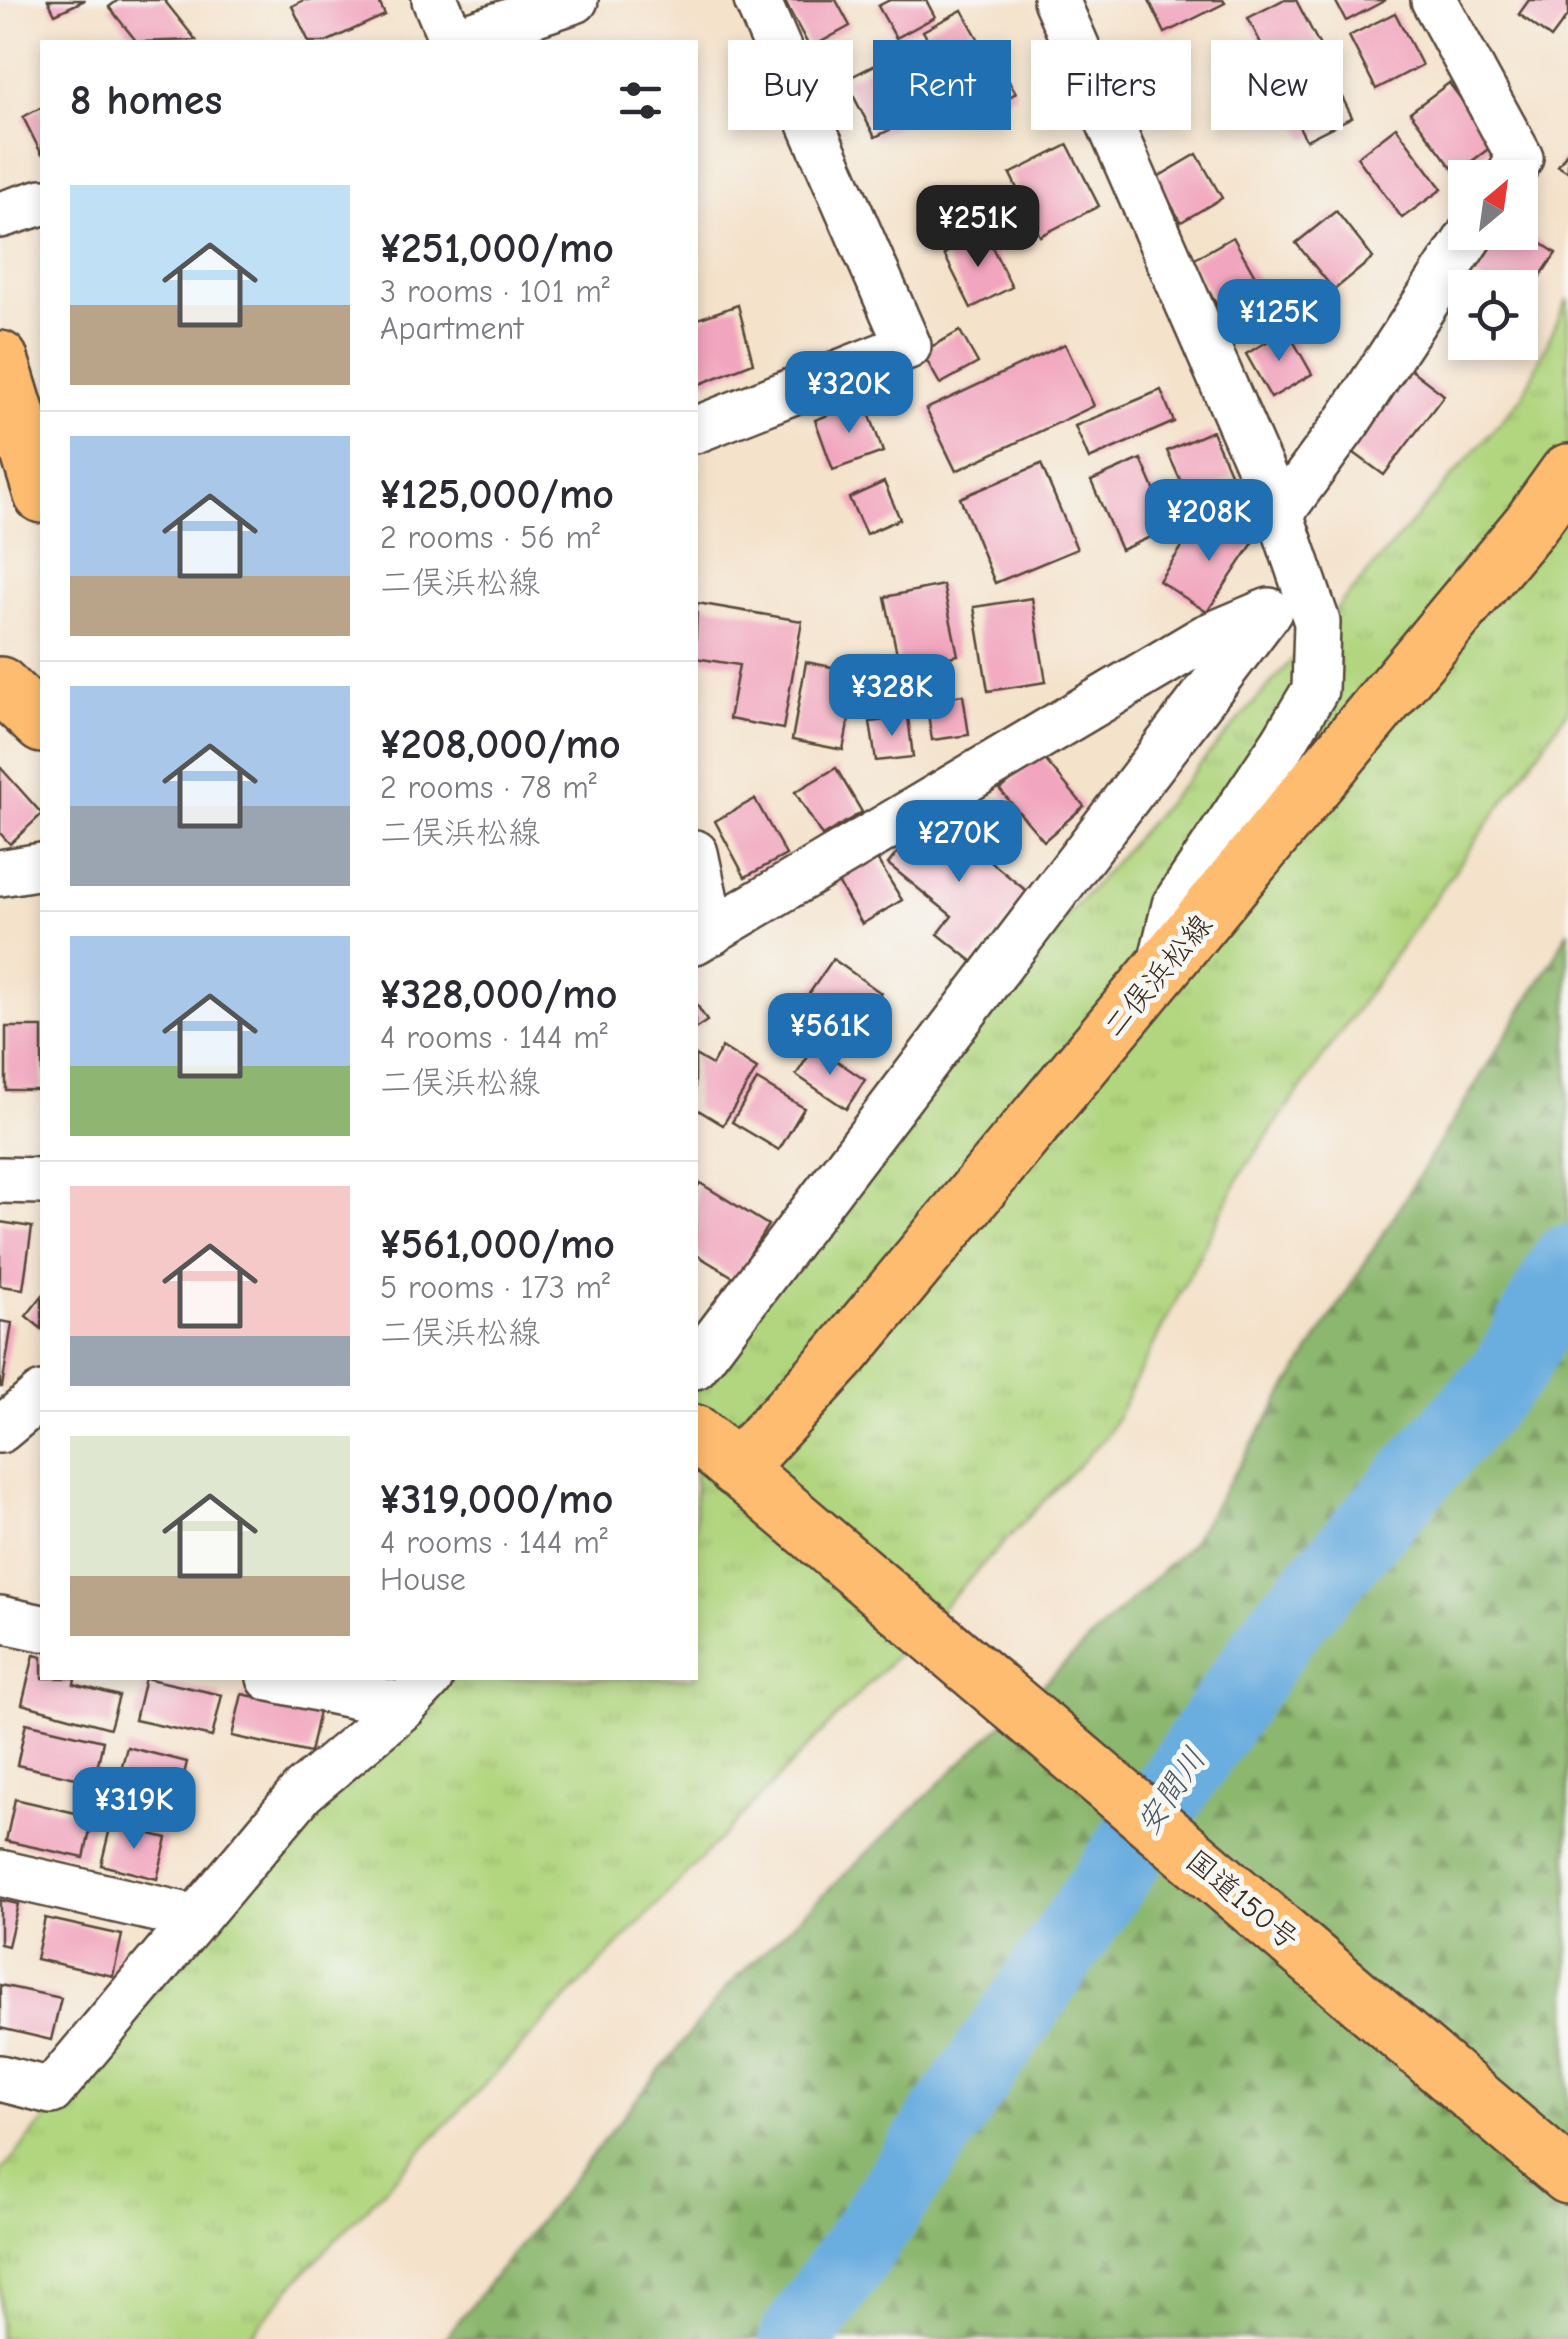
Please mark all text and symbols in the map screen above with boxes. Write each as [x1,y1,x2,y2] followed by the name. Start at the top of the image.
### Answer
[728,40,853,130] chip: Buy
[873,40,1011,130] chip: Rent
[1031,40,1191,130] chip: Filters
[1211,40,1343,130] chip: New
[613,73,668,128] icon: filters
[70,76,222,125] text: 8 homes
[1448,160,1538,250] north arrow
[1448,160,1538,360] map controls
[908,185,1048,270] pin: ¥251K
[938,199,1018,236] text: ¥251K
[380,224,614,273] text: ¥251,000/mo
[150,225,270,345] icon: home
[1448,270,1538,360] button: locate
[380,273,610,310] text: 3 rooms · 101 m²
[1209,279,1349,364] pin: ¥125K
[1239,293,1319,330] text: ¥125K
[380,310,523,347] text: Apartment
[779,351,919,436] pin: ¥320K
[807,365,891,402] text: ¥320K
[380,470,614,519] text: ¥125,000/mo
[150,476,270,596] icon: home
[1139,479,1279,564] pin: ¥208K
[1167,493,1251,530] text: ¥208K
[380,519,600,556] text: 2 rooms · 56 m²
[380,564,540,601] text: 二俣浜松線
[822,654,962,739] pin: ¥328K
[851,668,933,705] text: ¥328K
[380,720,621,769] text: ¥208,000/mo
[150,726,270,846] icon: home
[380,769,597,806] text: 2 rooms · 78 m²
[889,800,1029,885] pin: ¥270K
[380,814,540,851] text: 二俣浜松線
[918,814,1000,851] text: ¥270K
[1096,907,1220,1045] street label: 二俣浜松線
[380,970,617,1019] text: ¥328,000/mo
[150,976,270,1096] icon: home
[760,993,900,1078] pin: ¥561K
[790,1007,870,1044] text: ¥561K
[380,1019,608,1056] text: 4 rooms · 144 m²
[380,1064,540,1101] text: 二俣浜松線
[380,1220,615,1269] text: ¥561,000/mo
[150,1226,270,1346] icon: home
[380,1269,610,1306] text: 5 rooms · 173 m²
[380,1314,540,1351] text: 二俣浜松線
[380,1475,613,1524] text: ¥319,000/mo
[150,1476,270,1596] icon: home
[380,1524,608,1561] text: 4 rooms · 144 m²
[380,1561,466,1598] text: House
[1129,1741,1213,1841] water label: 安間川
[64,1767,204,1852] pin: ¥319K
[95,1781,173,1818] text: ¥319K
[1178,1843,1306,1957] street label: 国道150号

